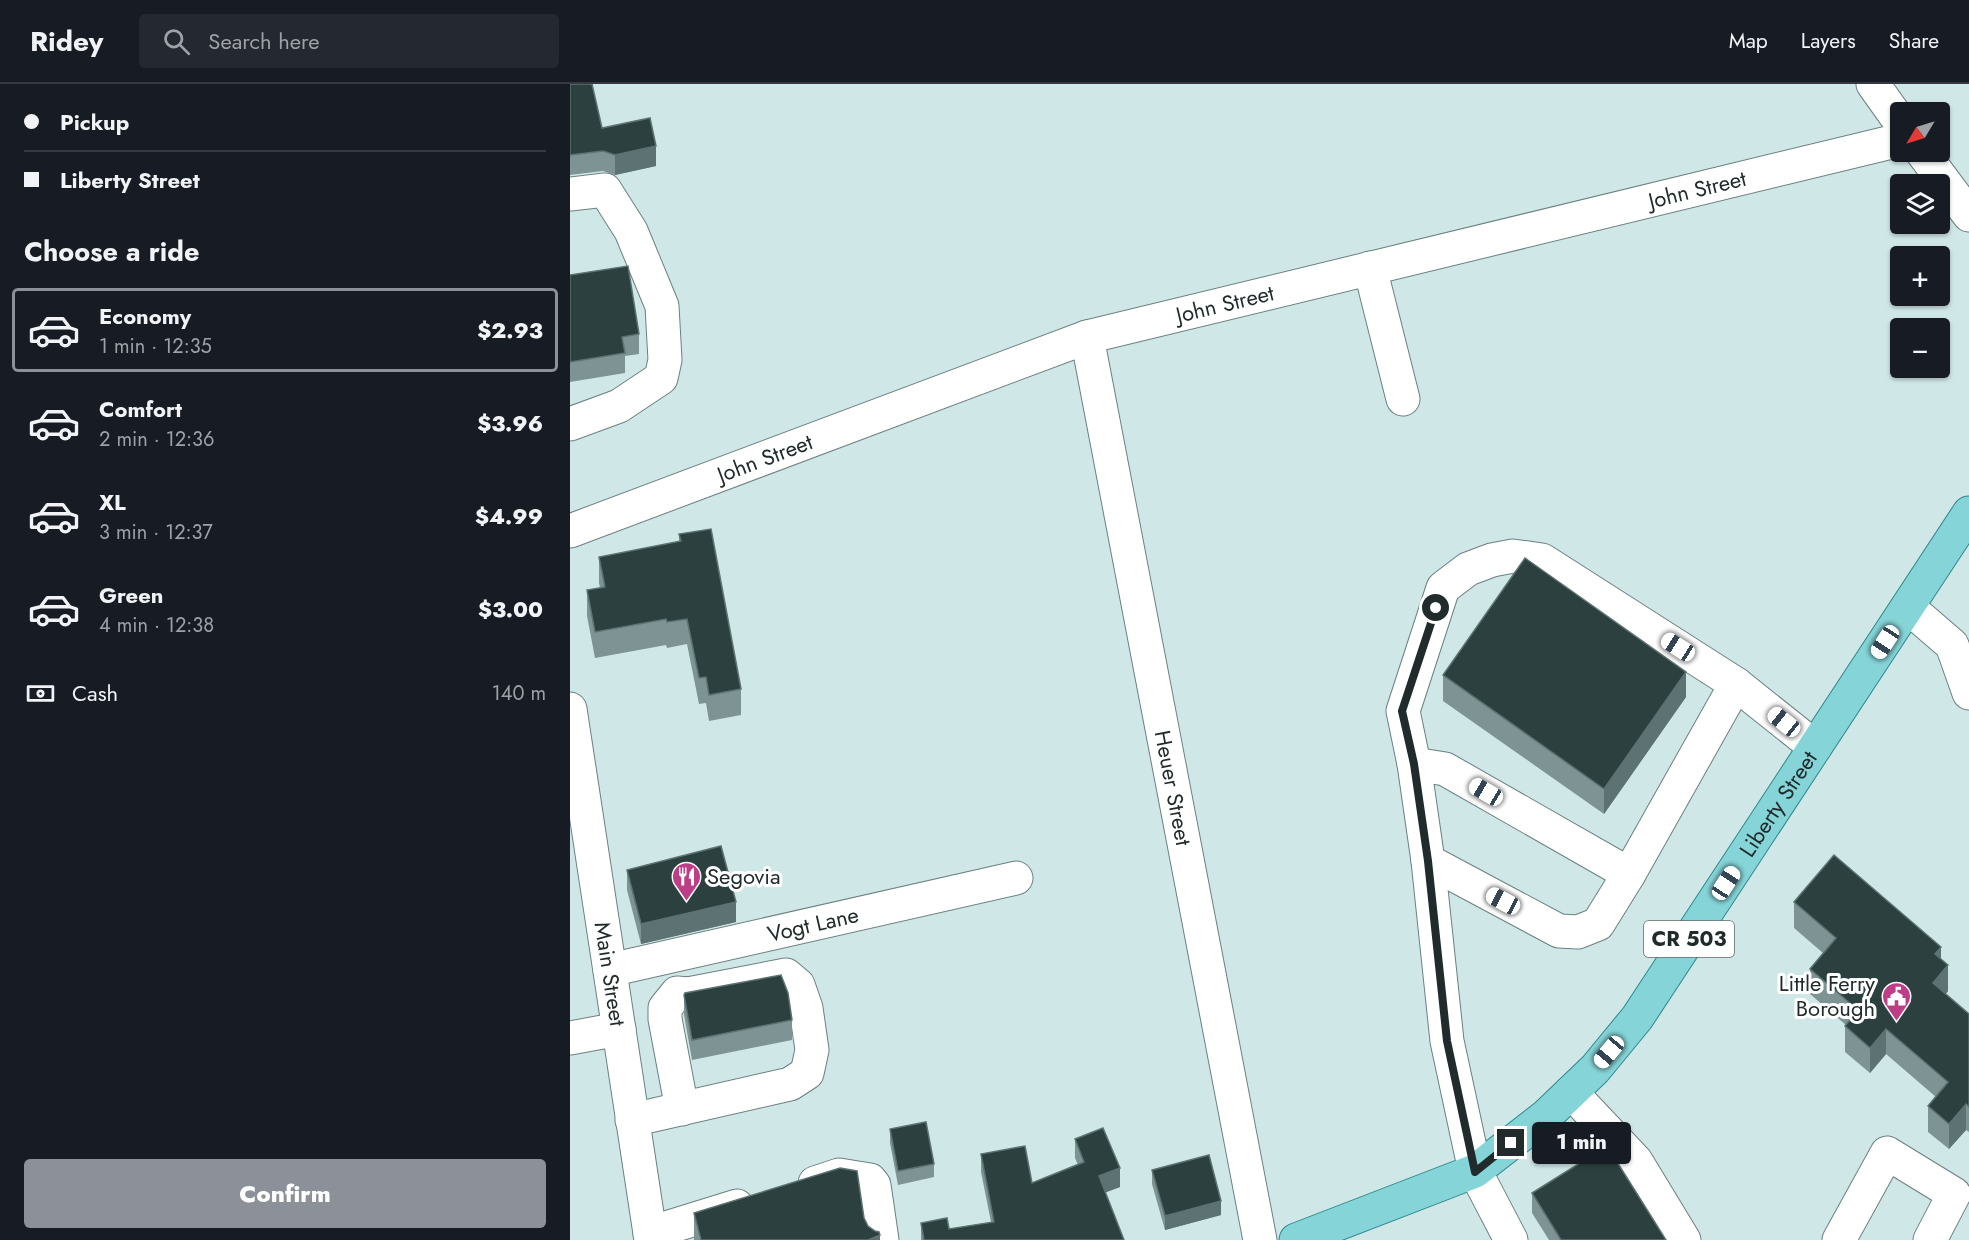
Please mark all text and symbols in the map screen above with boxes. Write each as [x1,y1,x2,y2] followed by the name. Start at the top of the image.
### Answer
[139,14,559,68] search box
[30,21,103,62] text: Ridey
[160,25,193,58] icon: search
[208,25,320,57] text: Search here
[1729,26,1768,56] text: Map
[1801,26,1856,56] text: Layers
[1889,26,1939,56] text: Share
[1890,102,1950,162] north arrow
[1890,102,1950,378] map controls
[60,106,129,138] text: Pickup
[1642,162,1750,217] street label: John Street
[60,164,200,196] text: Liberty Street
[1890,174,1950,234] button: layers
[24,232,199,271] text: Choose a ride
[1890,246,1950,306] button: +
[1170,276,1278,332] street label: John Street
[99,300,191,332] text: Economy
[27,303,81,357] icon: car
[477,314,543,346] text: $2.93
[1890,318,1950,378] button: −
[99,332,212,361] text: 1 min · 12:35
[99,393,182,425] text: Comfort
[27,396,81,450] icon: car
[477,407,543,439] text: $3.96
[99,425,215,454] text: 2 min · 12:36
[710,425,818,491] street label: John Street
[99,486,126,518] text: XL
[27,489,81,543] icon: car
[475,500,543,532] text: $4.99
[99,518,213,547] text: 3 min · 12:37
[99,579,163,611] text: Green
[27,582,81,636] icon: car
[478,593,543,625] text: $3.00
[1422,594,1449,621] route start
[99,611,214,640] text: 4 min · 12:38
[1868,622,1902,662] car
[1658,630,1698,664] car
[24,677,57,710] icon: cash
[72,677,118,709] text: Cash
[492,679,546,708] text: 140 m
[1764,704,1804,740] car
[1147,727,1200,849] street label: Heuer Street
[1731,744,1825,863] street label: Liberty Street
[1466,775,1506,809] car
[670,860,702,902] restaurant icon: Segovia
[707,860,781,892] place label: Segovia
[1709,863,1743,903] car
[1483,885,1523,917] car
[764,898,862,950] street label: Vogt Lane
[587,920,634,1029] street label: Main Street
[1644,921,1734,957] road number: CR 503
[1779,967,1875,1024] place label: Little Ferry Borough
[1880,980,1912,1022] public building icon: Little Ferry Borough
[1591,1032,1627,1072] car
[1532,1122,1631,1164] callout: 1 min
[1556,1128,1607,1157] text: 1 min
[1497,1129,1524,1156] route end
[24,1159,546,1228] button: Confirm

